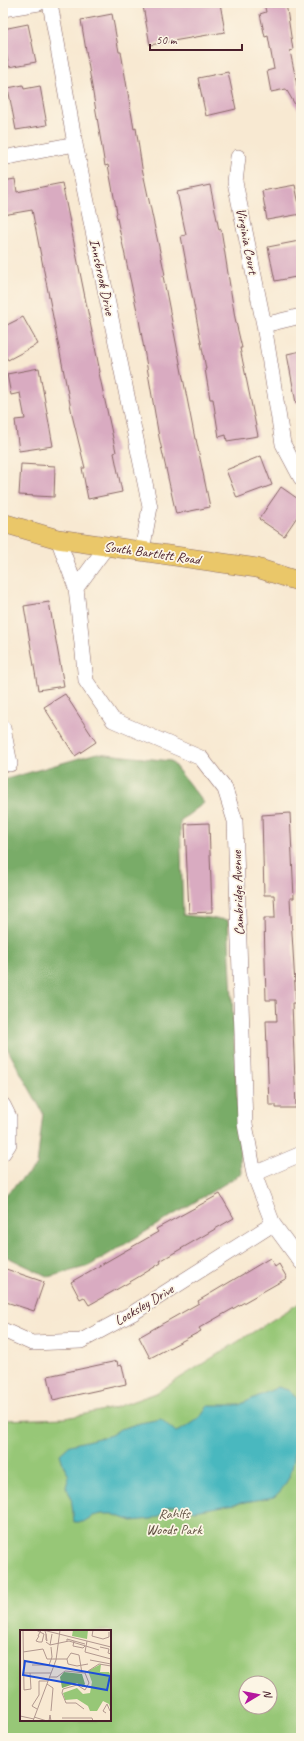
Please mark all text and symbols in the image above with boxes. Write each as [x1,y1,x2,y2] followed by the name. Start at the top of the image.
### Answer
[150,26,242,52] scale bar
[156,32,178,48] text: 50 m
[232,207,262,277] street label: Virginia Court
[86,237,119,318] street label: Innsbrook Drive
[103,538,204,569] street label: South Bartlett Road
[228,849,248,936] street label: Cambridge Avenue
[111,1280,178,1329] street label: Locksley Drive
[146,1505,204,1538] park label: Rahlfs Woods Park
[20,1630,111,1721] inset map
[238,1675,278,1715] north arrow
[260,1689,276,1700] text: N

